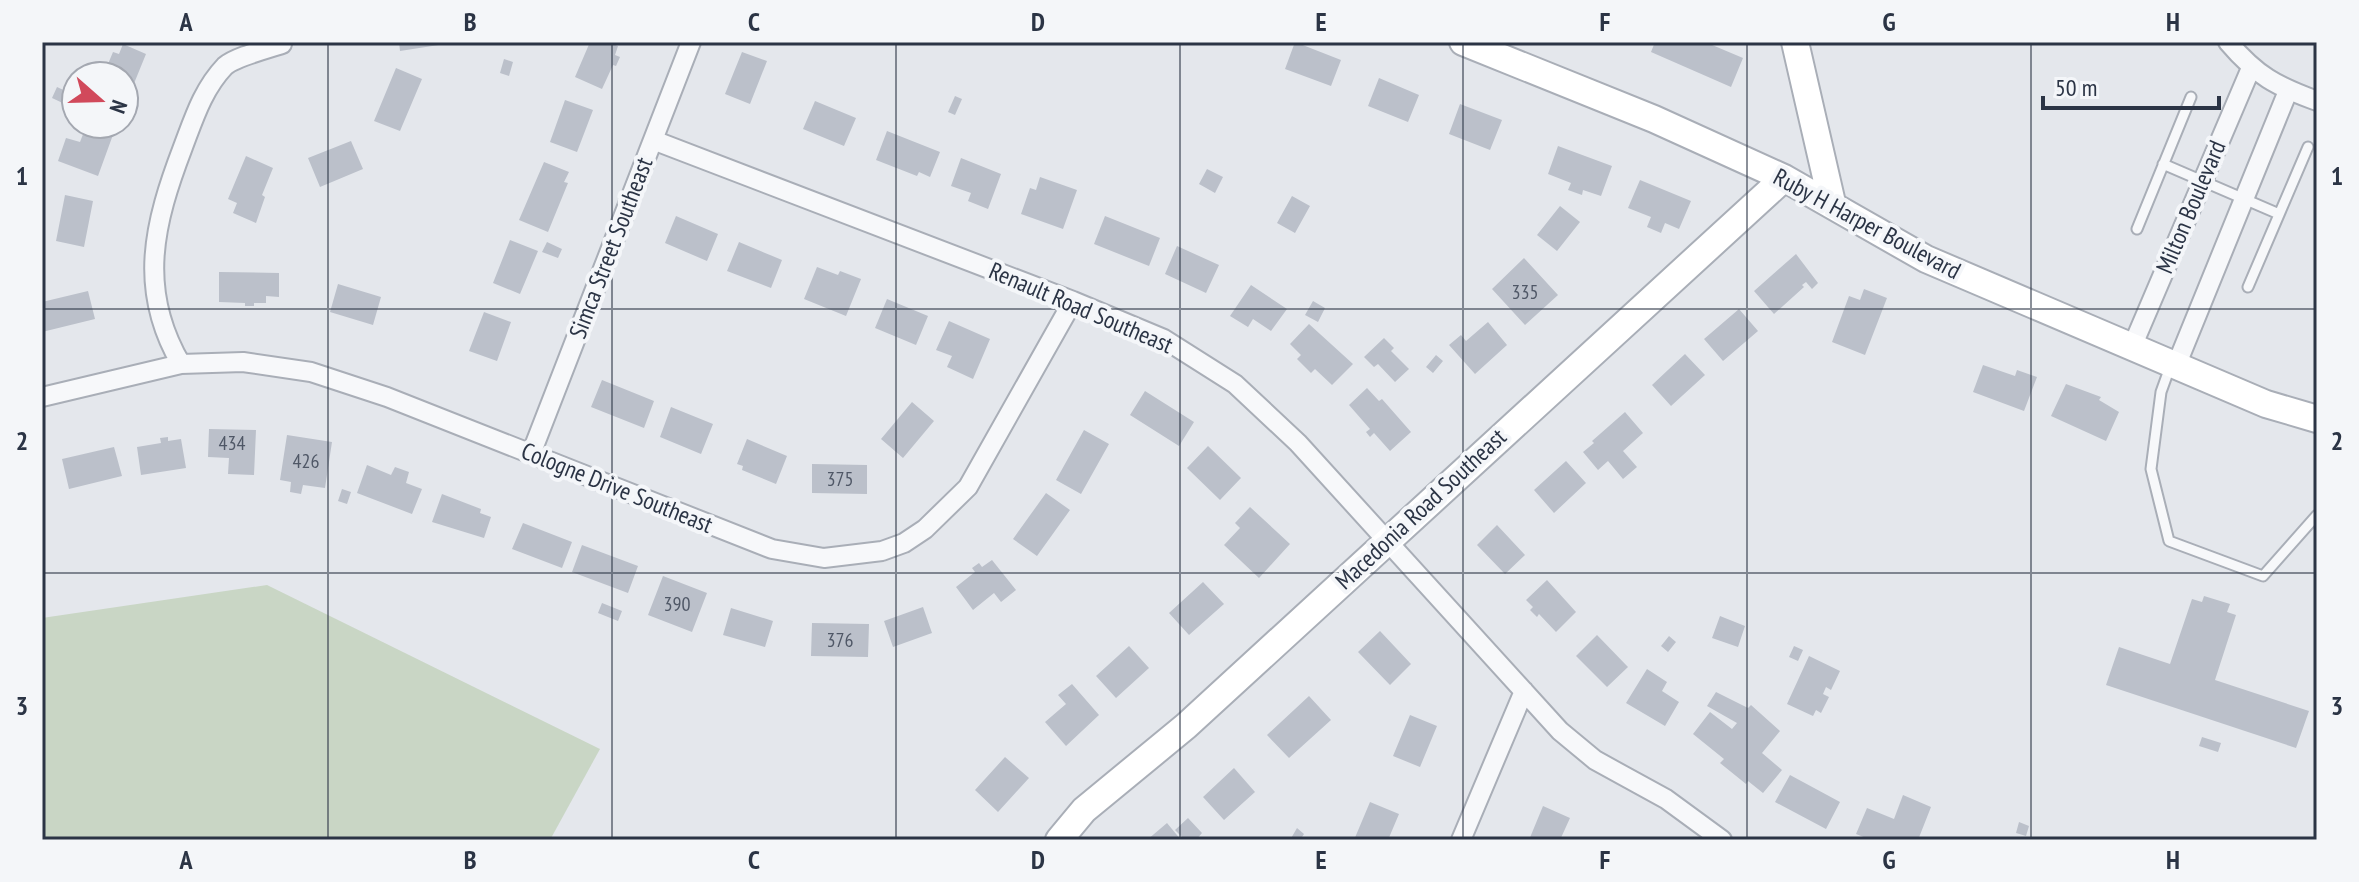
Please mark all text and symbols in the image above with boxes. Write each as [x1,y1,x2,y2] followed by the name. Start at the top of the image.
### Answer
[178,5,193,38] text: A
[464,5,477,38] text: B
[748,5,760,38] text: C
[1031,5,1045,38] text: D
[1315,5,1327,38] text: E
[1600,5,1611,38] text: F
[1882,5,1896,38] text: G
[2166,5,2180,38] text: H
[60,60,140,140] north arrow
[2043,60,2219,110] scale bar
[2055,72,2097,103] text: 50 m
[104,96,134,117] text: N
[2149,136,2232,278] street label: Milton Boulevard
[562,152,659,343] street label: Simca Street Southeast
[16,159,28,192] text: 1
[2331,159,2343,192] text: 1
[1768,161,1966,286] street label: Ruby H Harper Boulevard
[985,255,1178,360] street label: Renault Road Southeast
[1512,279,1539,305] house number: 335
[1329,421,1513,596] street label: Macedonia Road Southeast
[16,424,28,457] text: 2
[2331,424,2343,457] text: 2
[219,430,246,456] house number: 434
[517,435,718,540] street label: Cologne Drive Southeast
[293,448,320,474] house number: 426
[827,466,854,492] house number: 375
[664,591,691,617] house number: 390
[827,627,854,653] house number: 376
[16,689,28,722] text: 3
[2331,689,2343,722] text: 3
[178,843,193,876] text: A
[464,843,477,876] text: B
[748,843,760,876] text: C
[1031,843,1045,876] text: D
[1315,843,1327,876] text: E
[1600,843,1611,876] text: F
[1882,843,1896,876] text: G
[2166,843,2180,876] text: H

